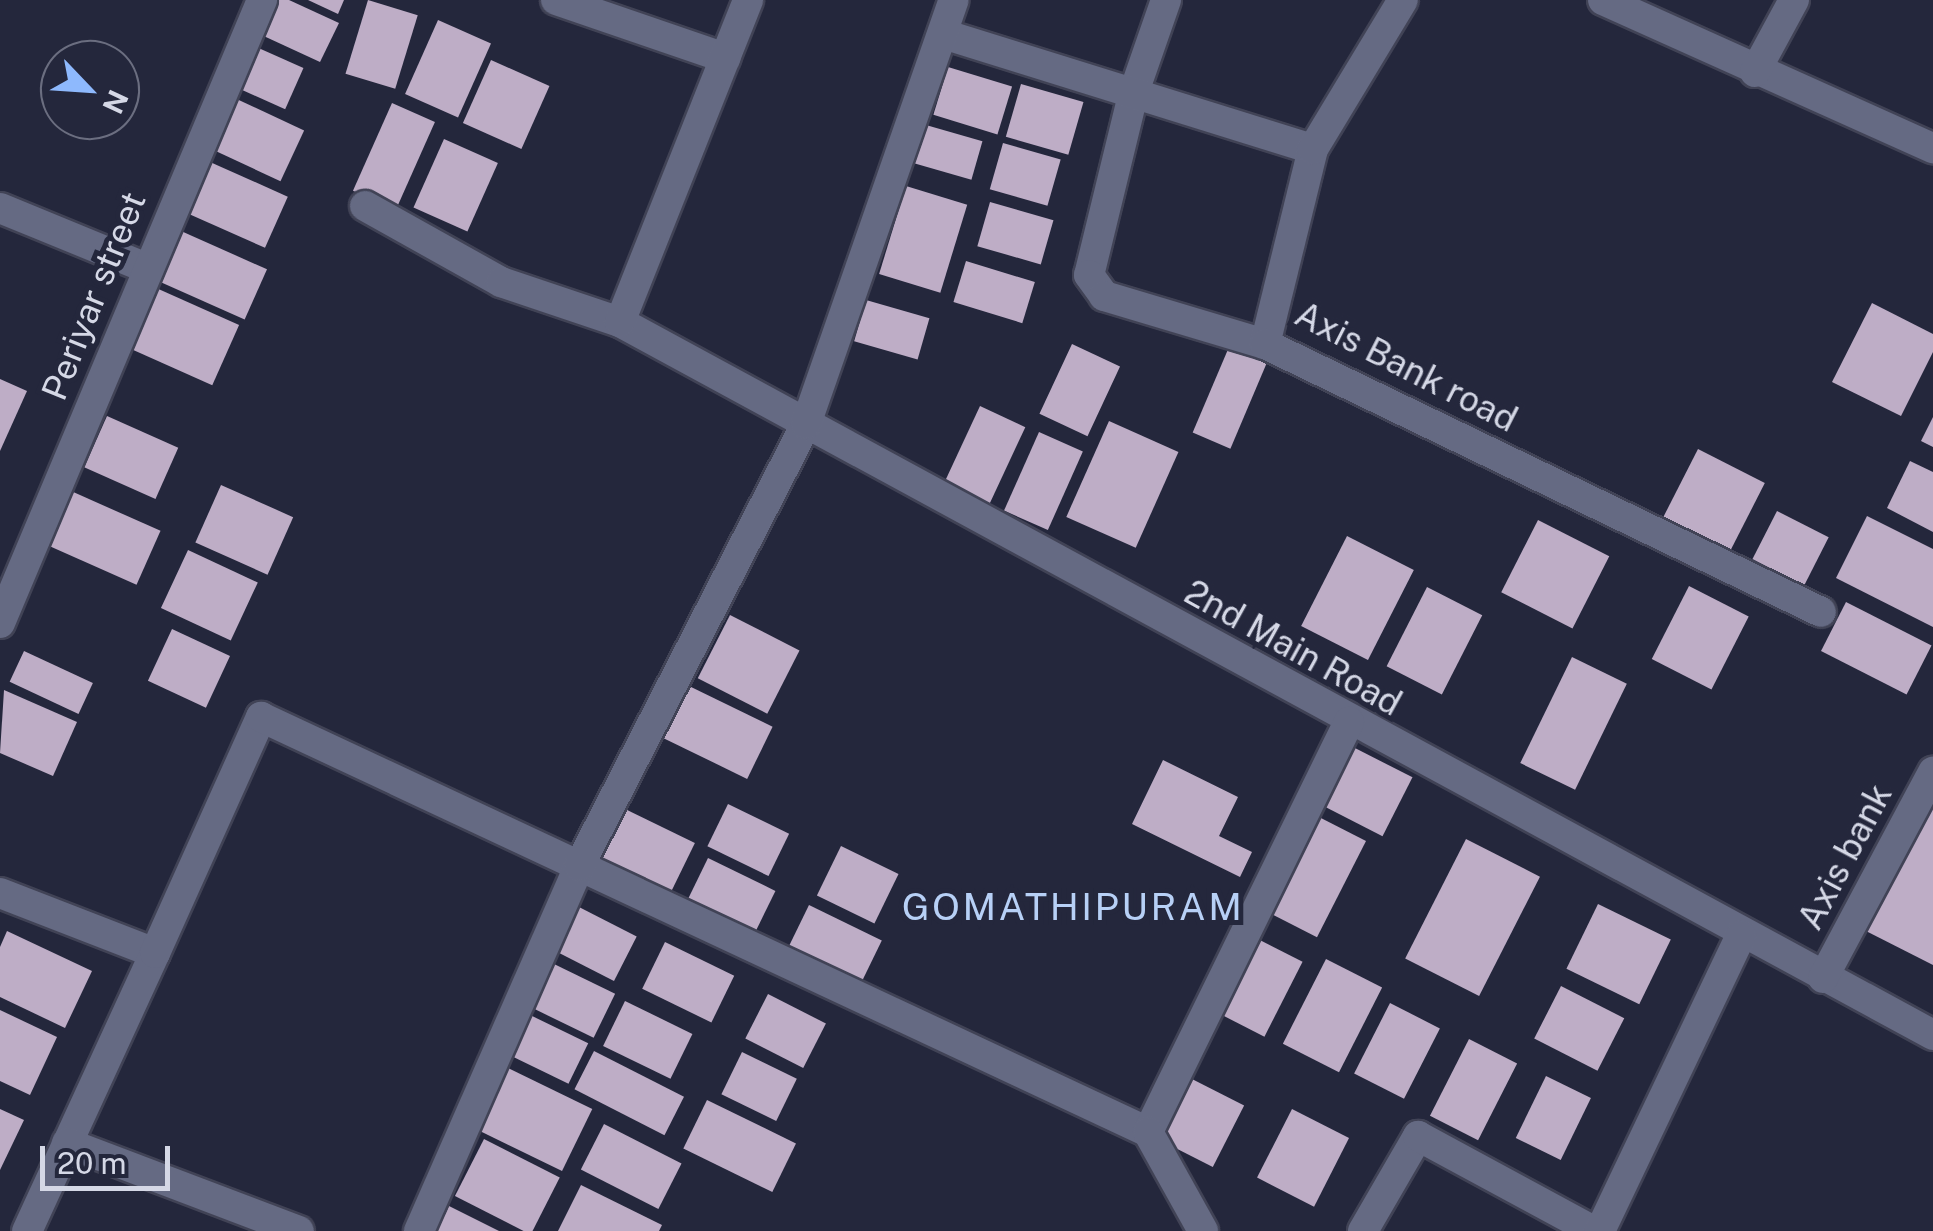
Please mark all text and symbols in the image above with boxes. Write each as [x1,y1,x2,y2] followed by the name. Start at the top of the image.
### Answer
[40,40,140,140] north arrow
[96,85,135,119] text: N
[33,186,155,406] street label: Periyar street
[1288,293,1524,441] street label: Axis Bank road
[1177,571,1409,725] street label: 2nd Main Road
[1789,777,1901,937] street label: Axis bank
[902,884,1244,930] district label: GOMATHIPURAM
[45,1126,175,1188] scale bar
[57,1145,126,1181] text: 20 m

